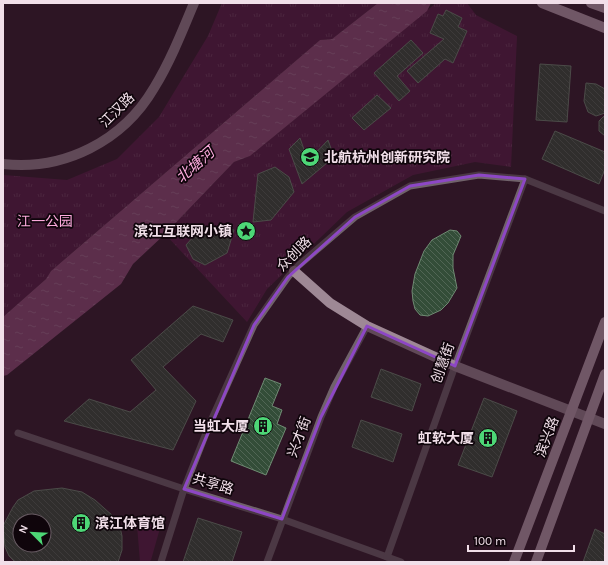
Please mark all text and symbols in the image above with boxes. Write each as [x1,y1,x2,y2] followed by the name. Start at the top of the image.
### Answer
[96,89,138,131] street label: 江汉路
[172,141,220,187] water label: 北塘河
[299,146,321,168] school or university icon: 北航杭州创新研究院
[324,149,450,166] place label: 北航杭州创新研究院
[17,213,73,230] park label: 江一公园
[235,220,257,242] place icon: 滨江互联网小镇
[134,223,232,240] place label: 滨江互联网小镇
[273,233,315,275] street label: 众创路
[428,340,458,386] street label: 创慧街
[284,414,314,460] street label: 兴才街
[532,414,562,460] street label: 滨兴路
[252,415,274,437] building icon: 当虹大厦
[193,418,249,435] place label: 当虹大厦
[477,427,499,449] building icon: 虹软大厦
[418,430,474,447] place label: 虹软大厦
[190,470,236,498] street label: 共享路
[70,512,92,534] building icon: 滨江体育馆
[12,513,52,553] north arrow
[95,515,165,532] place label: 滨江体育馆
[16,523,31,535] text: N
[468,527,574,553] scale bar
[474,534,506,548] text: 100 m

